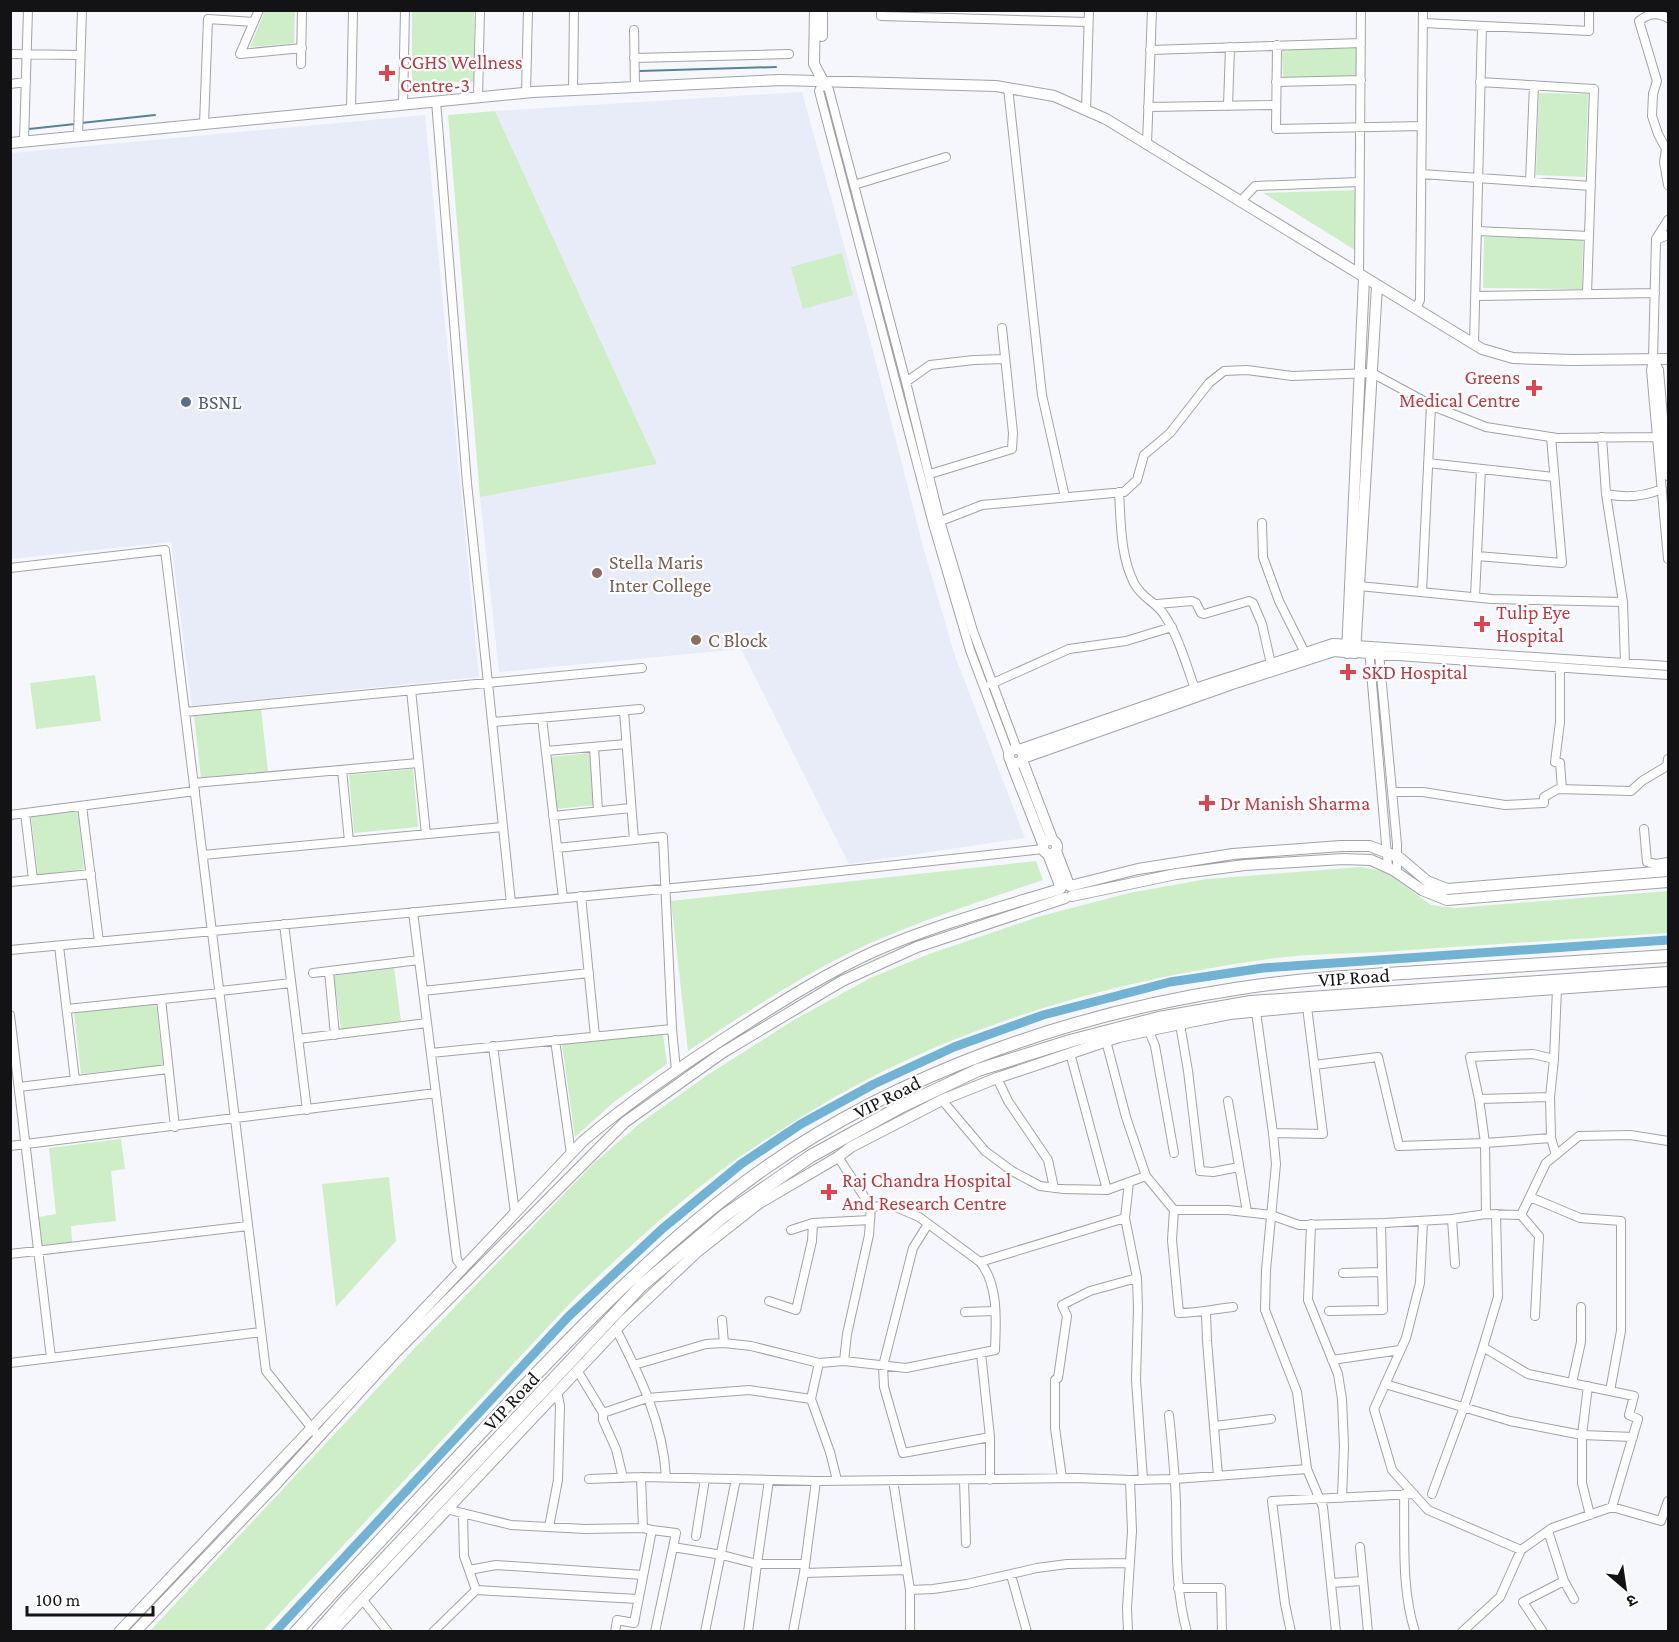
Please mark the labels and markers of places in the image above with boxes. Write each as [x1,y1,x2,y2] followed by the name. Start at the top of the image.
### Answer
[400,51,523,96] place label: CGHS Wellness Centre-3
[378,64,396,82] marker: CGHS Wellness Centre-3
[1399,366,1520,411] place label: Greens Medical Centre
[1525,379,1543,397] marker: Greens Medical Centre
[198,391,241,413] place label: BSNL
[179,395,193,409] marker: BSNL
[609,551,711,597] place label: Stella Maris Inter College
[590,566,604,580] marker: Stella Maris Inter College
[1496,601,1571,647] place label: Tulip Eye Hospital
[1473,615,1491,633] marker: Tulip Eye Hospital
[708,629,768,651] place label: C Block
[689,633,703,647] marker: C Block
[1362,661,1468,684] place label: SKD Hospital
[1339,663,1357,681] marker: SKD Hospital
[1220,792,1370,814] place label: Dr Manish Sharma
[1198,794,1216,812] marker: Dr Manish Sharma
[842,1169,1011,1214] place label: Raj Chandra Hospital And Research Centre
[820,1183,838,1201] marker: Raj Chandra Hospital And Research Centre

